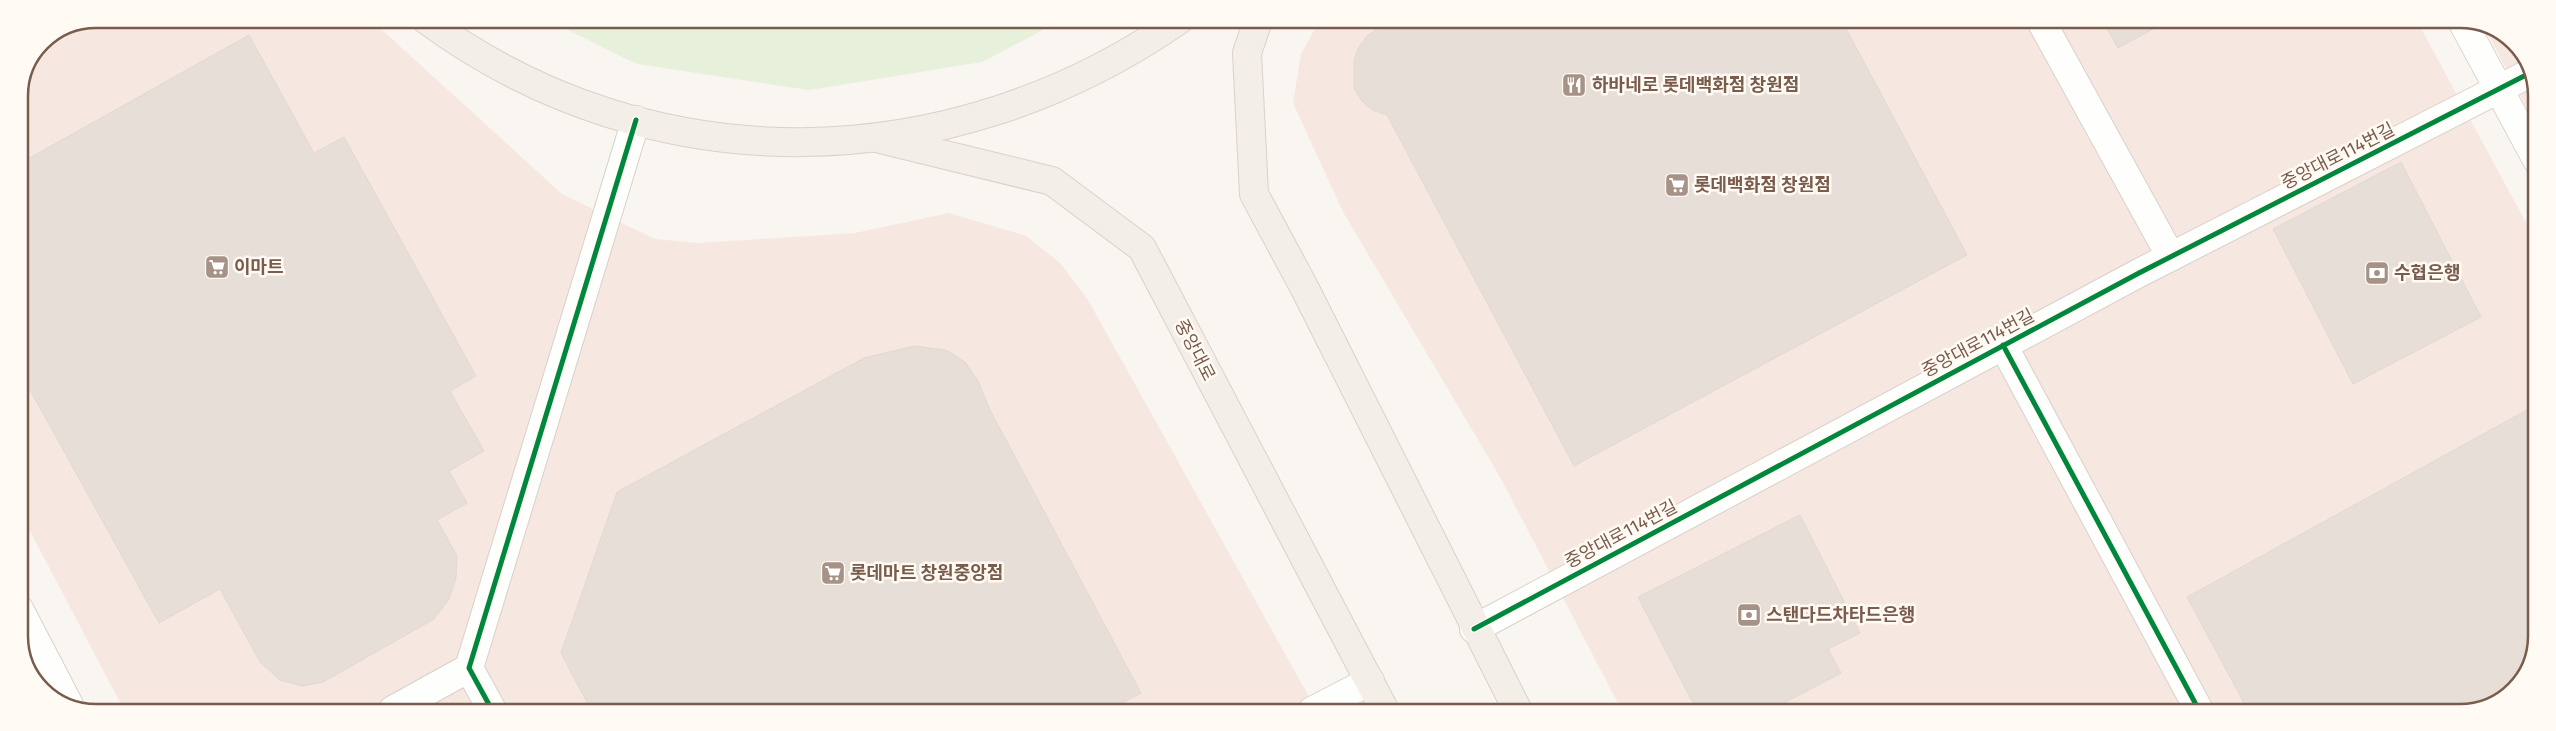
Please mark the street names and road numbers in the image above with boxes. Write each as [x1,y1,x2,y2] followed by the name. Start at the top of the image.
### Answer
[2278,118,2398,194] street label: 중앙대로114번길
[1918,304,2038,382] street label: 중앙대로114번길
[1170,315,1220,385] street label: 중앙대로
[1561,495,1681,573] street label: 중앙대로114번길

